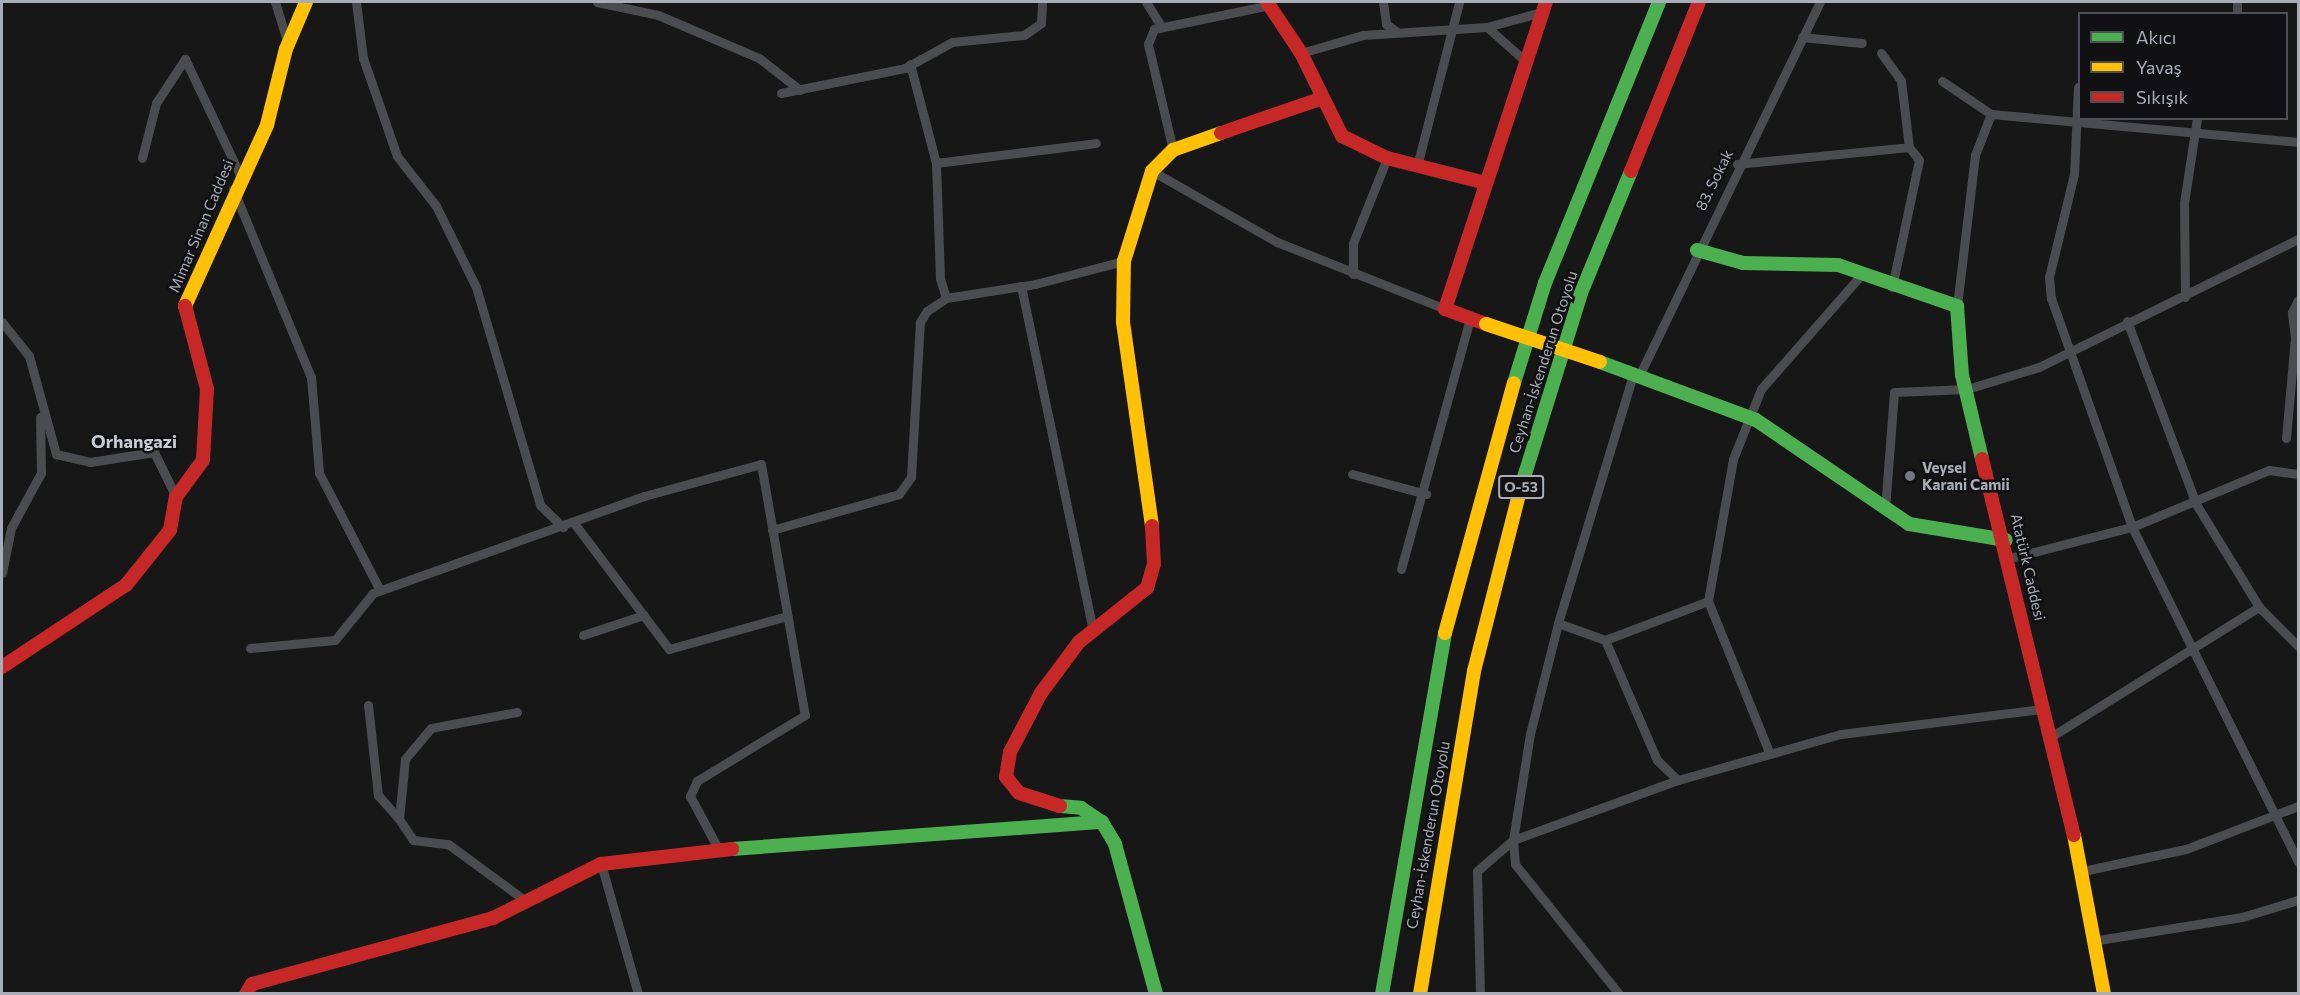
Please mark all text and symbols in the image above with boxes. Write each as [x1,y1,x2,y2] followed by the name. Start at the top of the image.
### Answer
[2078,12,2288,120] legend
[2136,26,2176,48] text: Akıcı
[2136,56,2182,78] text: Yavaş
[2136,86,2188,108] text: Sıkışık
[1692,147,1736,213] street label: 83. Sokak
[165,157,237,295] street label: Mimar Sinan Caddesi
[1505,269,1581,455] street label: Ceyhan-İskenderun Otoyolu
[91,430,177,452] district label: Orhangazi
[1922,458,2010,493] place label: Veysel Karani Camii
[1903,469,1917,483] marker: Veysel Karani Camii
[1497,476,1545,498] road number: O-53
[2007,512,2049,622] street label: Atatürk Caddesi
[1403,740,1453,930] street label: Ceyhan-İskenderun Otoyolu

